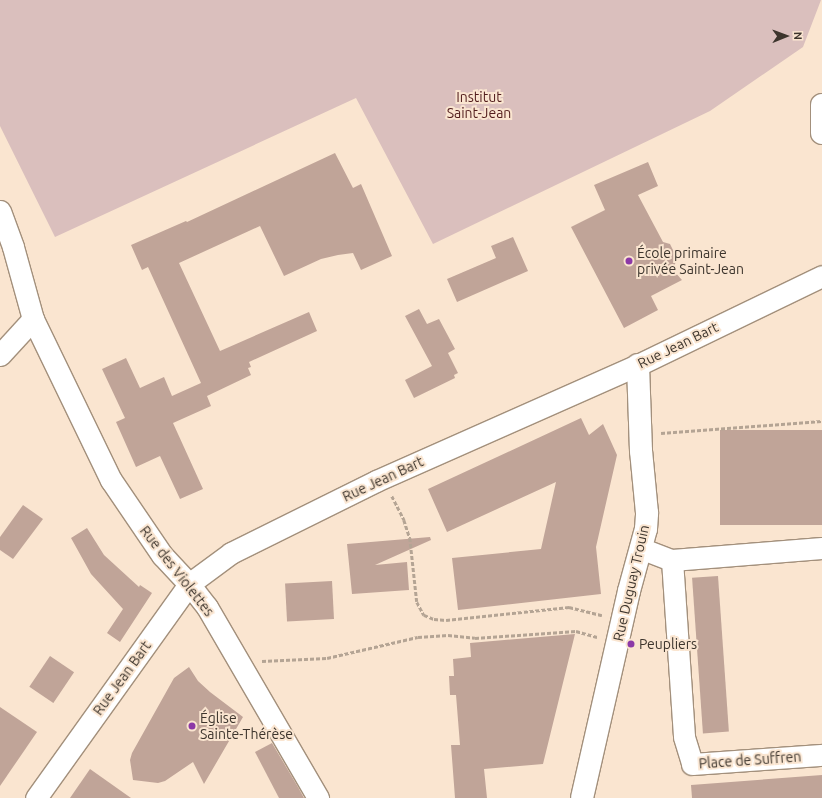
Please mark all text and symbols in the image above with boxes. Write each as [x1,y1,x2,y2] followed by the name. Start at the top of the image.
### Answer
[766,16,806,56] north arrow
[792,32,804,40] text: N
[447,89,511,122] park label: Institut Saint-Jean
[637,245,744,278] place label: École primaire privée Saint-Jean
[624,256,634,266] marker: École primaire privée Saint-Jean
[635,318,721,372] street label: Rue Jean Bart
[340,453,426,505] street label: Rue Jean Bart
[137,523,217,619] street label: Rue des Violettes
[609,523,653,643] street label: Rue Duguay Trouin
[639,636,697,652] place label: Peupliers
[89,638,155,718] street label: Rue Jean Bart
[626,639,636,649] marker: Peupliers
[200,710,293,742] place label: Église Sainte-Thérèse
[187,721,197,731] marker: Église Sainte-Thérèse
[698,748,802,772] street label: Place de Suffren

